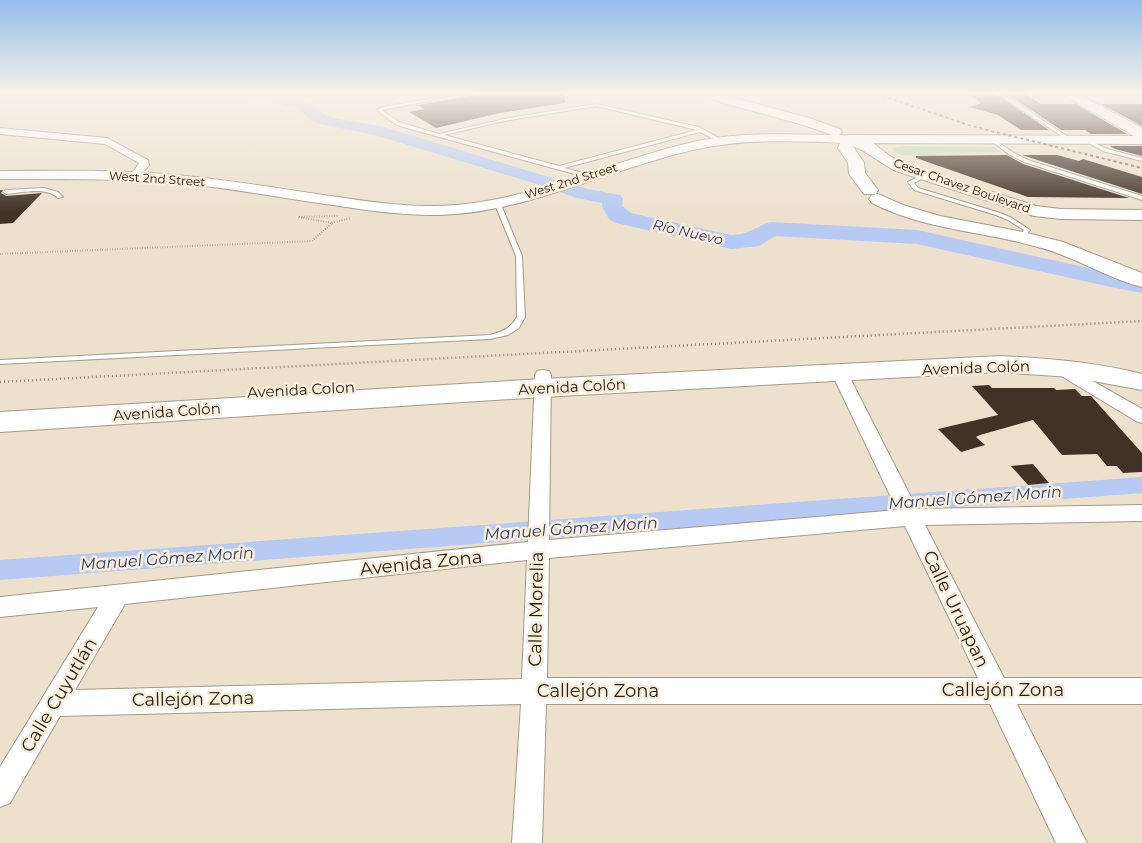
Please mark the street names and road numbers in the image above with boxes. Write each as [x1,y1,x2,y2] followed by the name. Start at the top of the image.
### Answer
[892,155,1033,216] street label: Cesar Chavez Boulevard
[523,159,619,202] street label: West 2nd Street
[108,168,206,189] street label: West 2nd Street
[922,356,1030,379] street label: Avenida Colón
[518,374,626,399] street label: Avenida Colón
[247,377,355,402] street label: Avenida Colon
[113,398,221,425] street label: Avenida Colón
[359,546,483,580] street label: Avenida Zona
[918,547,994,671] street label: Calle Uruapan
[524,551,548,667] street label: Calle Morelia
[16,634,102,756] street label: Calle Cuyutlán
[942,679,1064,701] street label: Callejón Zona
[537,680,659,702] street label: Callejón Zona
[132,687,254,711] street label: Callejón Zona

